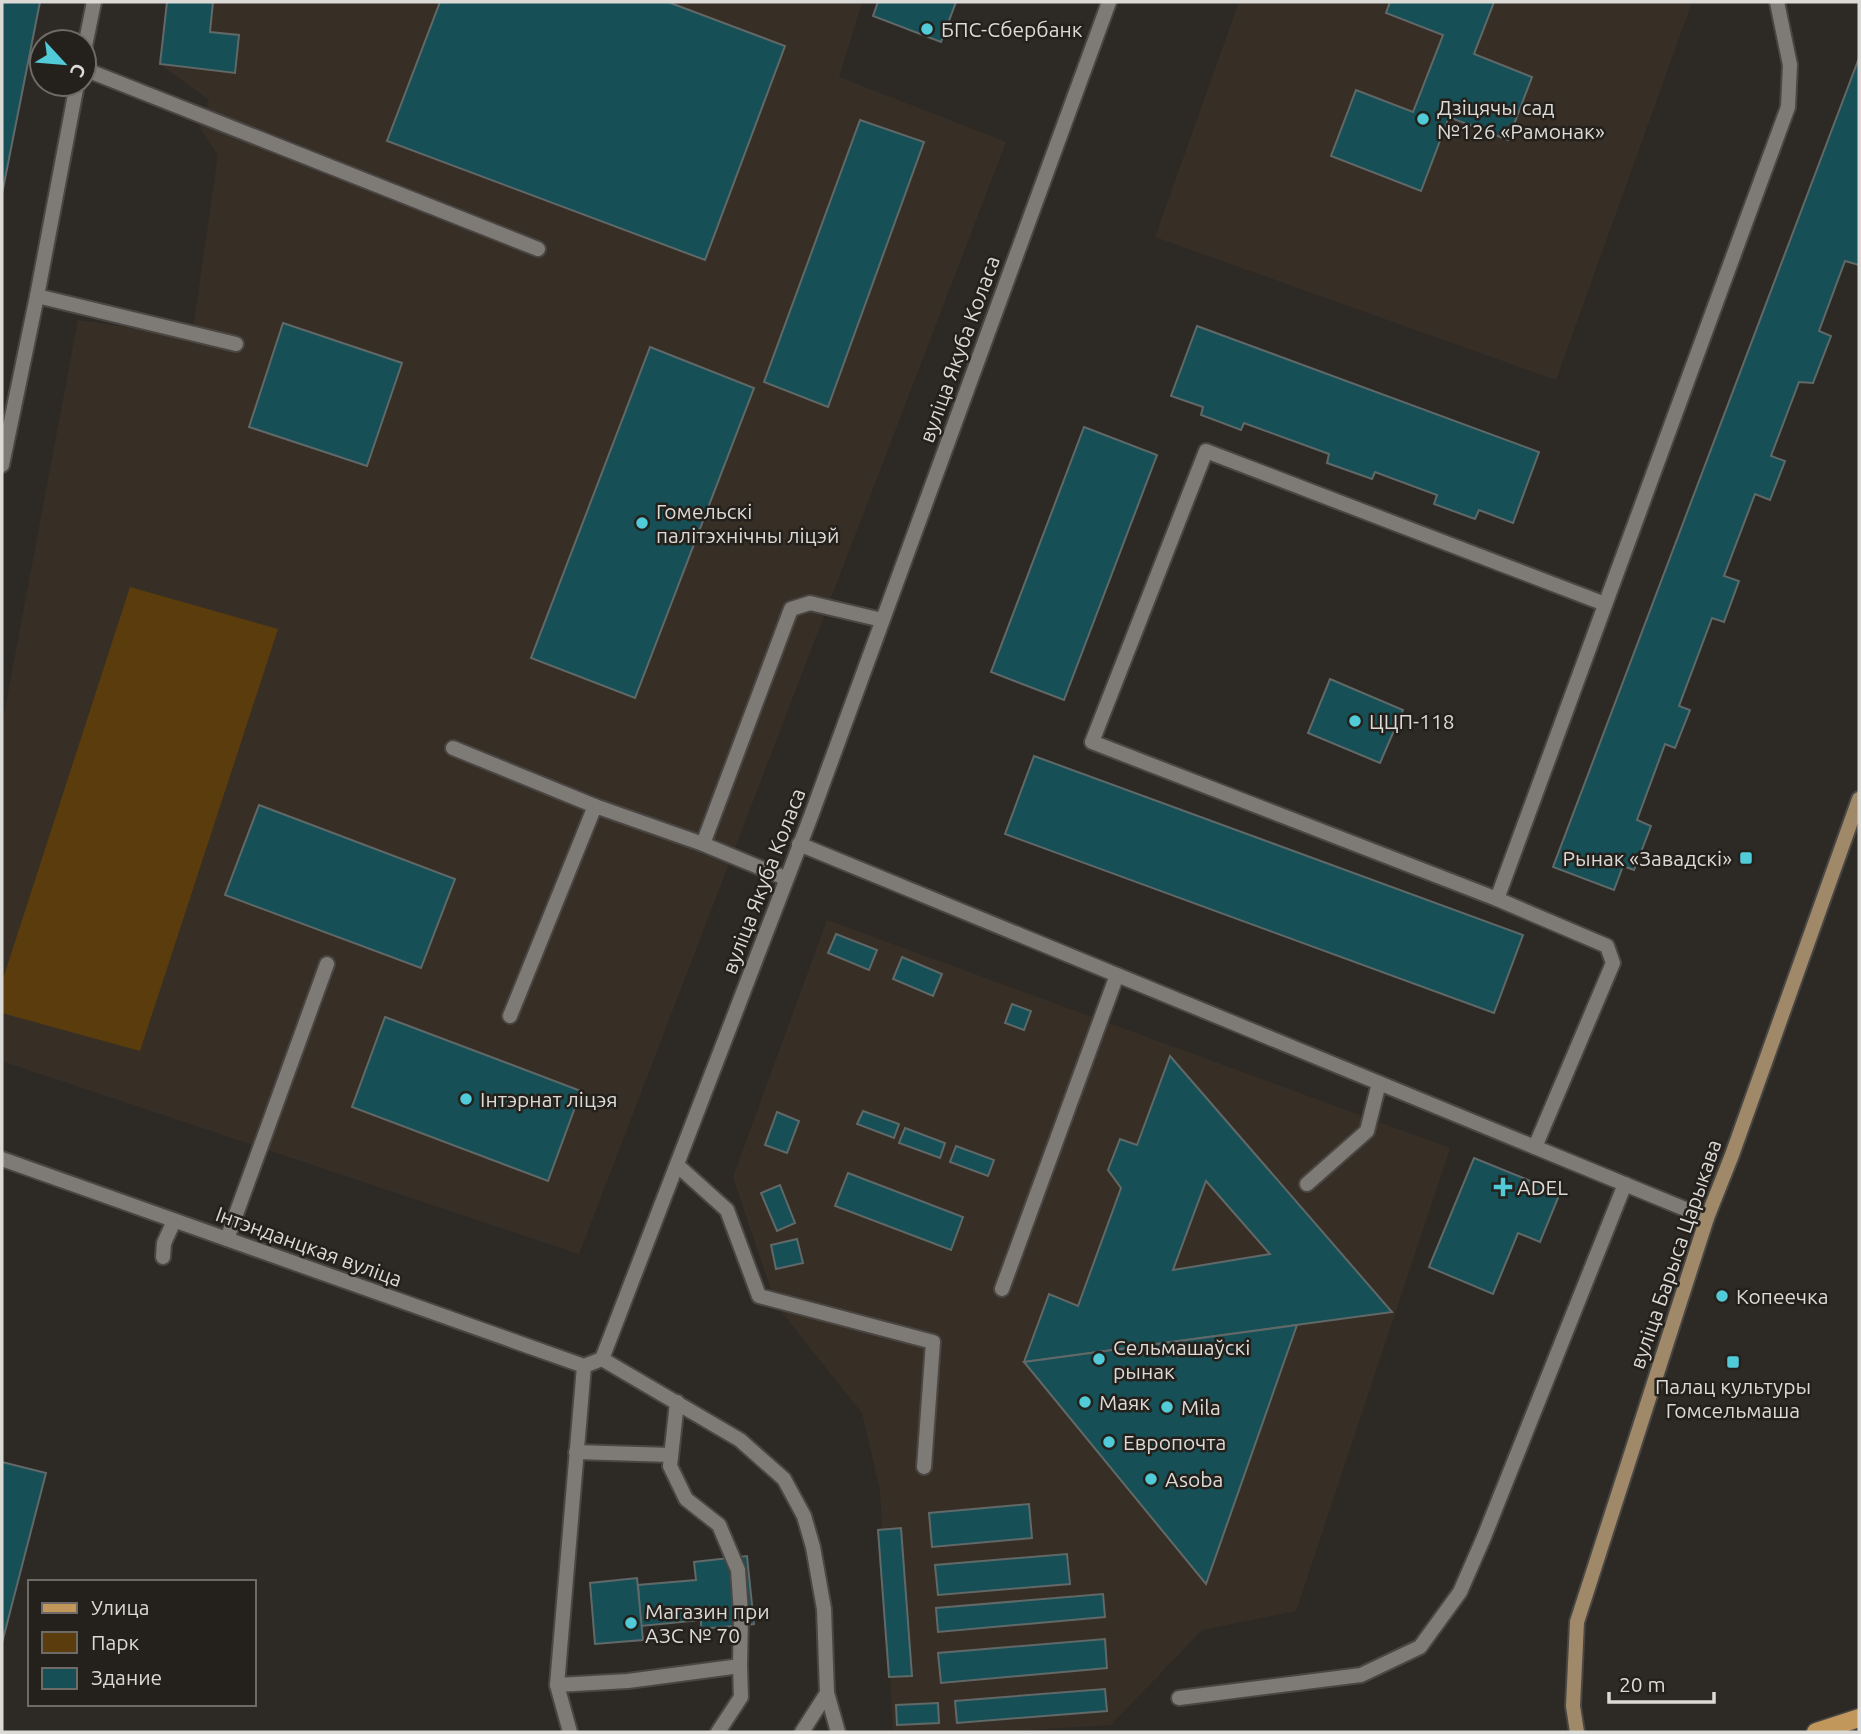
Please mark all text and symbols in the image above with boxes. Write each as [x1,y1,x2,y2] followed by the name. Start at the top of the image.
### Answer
[941,17,1083,41] place label: БПС-Сбербанк
[919,21,935,37] marker: БПС-Сбербанк
[28,28,98,98] north arrow
[66,60,91,81] text: С
[1437,95,1605,143] place label: Дзіцячы сад №126 «Рамонак»
[1415,111,1431,127] marker: Дзіцячы сад №126 «Рамонак»
[914,252,1004,446] street label: вуліца Якуба Коласа
[656,499,839,547] place label: Гомельскі палітэхнічны ліцэй
[634,515,650,531] marker: Гомельскі палітэхнічны ліцэй
[1369,709,1455,733] place label: ЦЦП-118
[1347,713,1363,729] marker: ЦЦП-118
[717,785,809,977] street label: вуліца Якуба Коласа
[1562,846,1732,870] place label: Рынак «Завадскі»
[1738,850,1754,866] marker: Рынак «Завадскі»
[480,1087,618,1111] place label: Інтэрнат ліцэя
[458,1091,474,1107] marker: Інтэрнат ліцэя
[1624,1136,1726,1372] street label: вуліца Барыса Царыкава
[1517,1175,1568,1199] place label: ADEL
[1495,1179,1511,1195] marker: ADEL
[213,1201,405,1291] street label: Інтэнданцкая вуліца
[1736,1284,1829,1308] place label: Копеечка
[1714,1288,1730,1304] marker: Копеечка
[1113,1335,1250,1383] place label: Сельмашаўскі рынак
[1091,1351,1107,1367] marker: Сельмашаўскі рынак
[1725,1354,1741,1370] marker: Палац культуры Гомсельмаша
[1655,1374,1811,1422] place label: Палац культуры Гомсельмаша
[1099,1390,1150,1414] place label: Маяк
[1077,1394,1093,1410] marker: Маяк
[1181,1395,1221,1419] place label: Mila
[1159,1399,1175,1415] marker: Mila
[1123,1430,1226,1454] place label: Европочта
[1101,1434,1117,1450] marker: Европочта
[1165,1467,1223,1491] place label: Asoba
[1143,1471,1159,1487] marker: Asoba
[28,1580,256,1706] legend
[91,1595,149,1619] text: Улица
[645,1599,770,1647] place label: Магазин при АЗС № 70
[623,1615,639,1631] marker: Магазин при АЗС № 70
[91,1630,140,1654] text: Парк
[1609,1660,1714,1704] scale bar
[91,1665,162,1689] text: Здание
[1619,1672,1666,1696] text: 20 m

